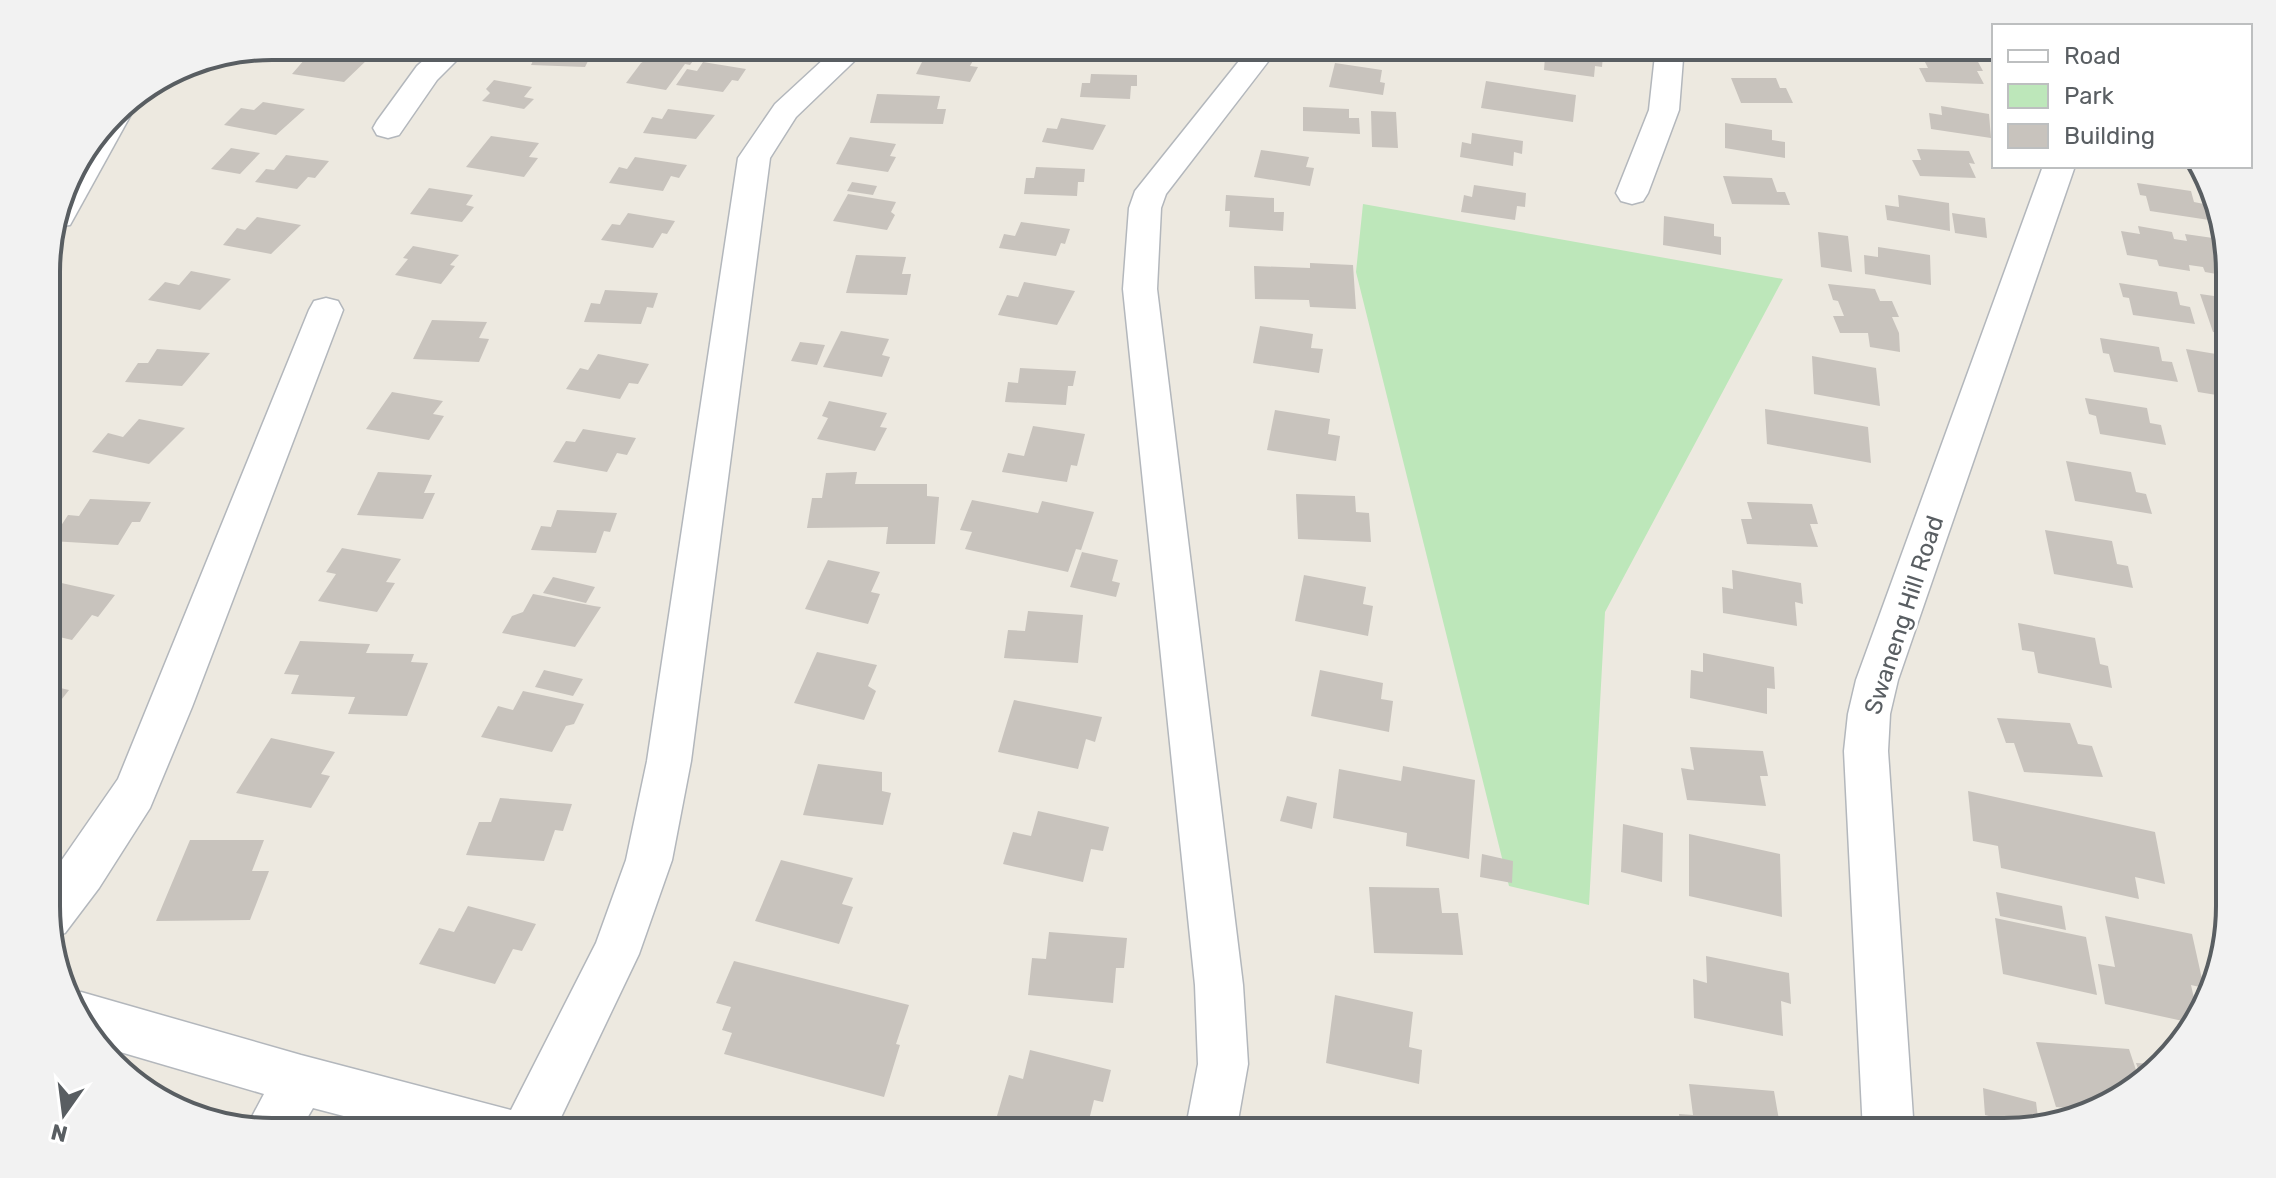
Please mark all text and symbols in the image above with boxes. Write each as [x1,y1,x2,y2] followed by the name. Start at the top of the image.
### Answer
[1992,24,2252,168] legend
[2064,42,2121,70] text: Road
[2064,82,2115,110] text: Park
[2064,122,2155,150] text: Building
[1859,512,1949,718] street label: Swaneng Hill Road
[24,1074,104,1154] north arrow
[48,1118,70,1148] text: N

